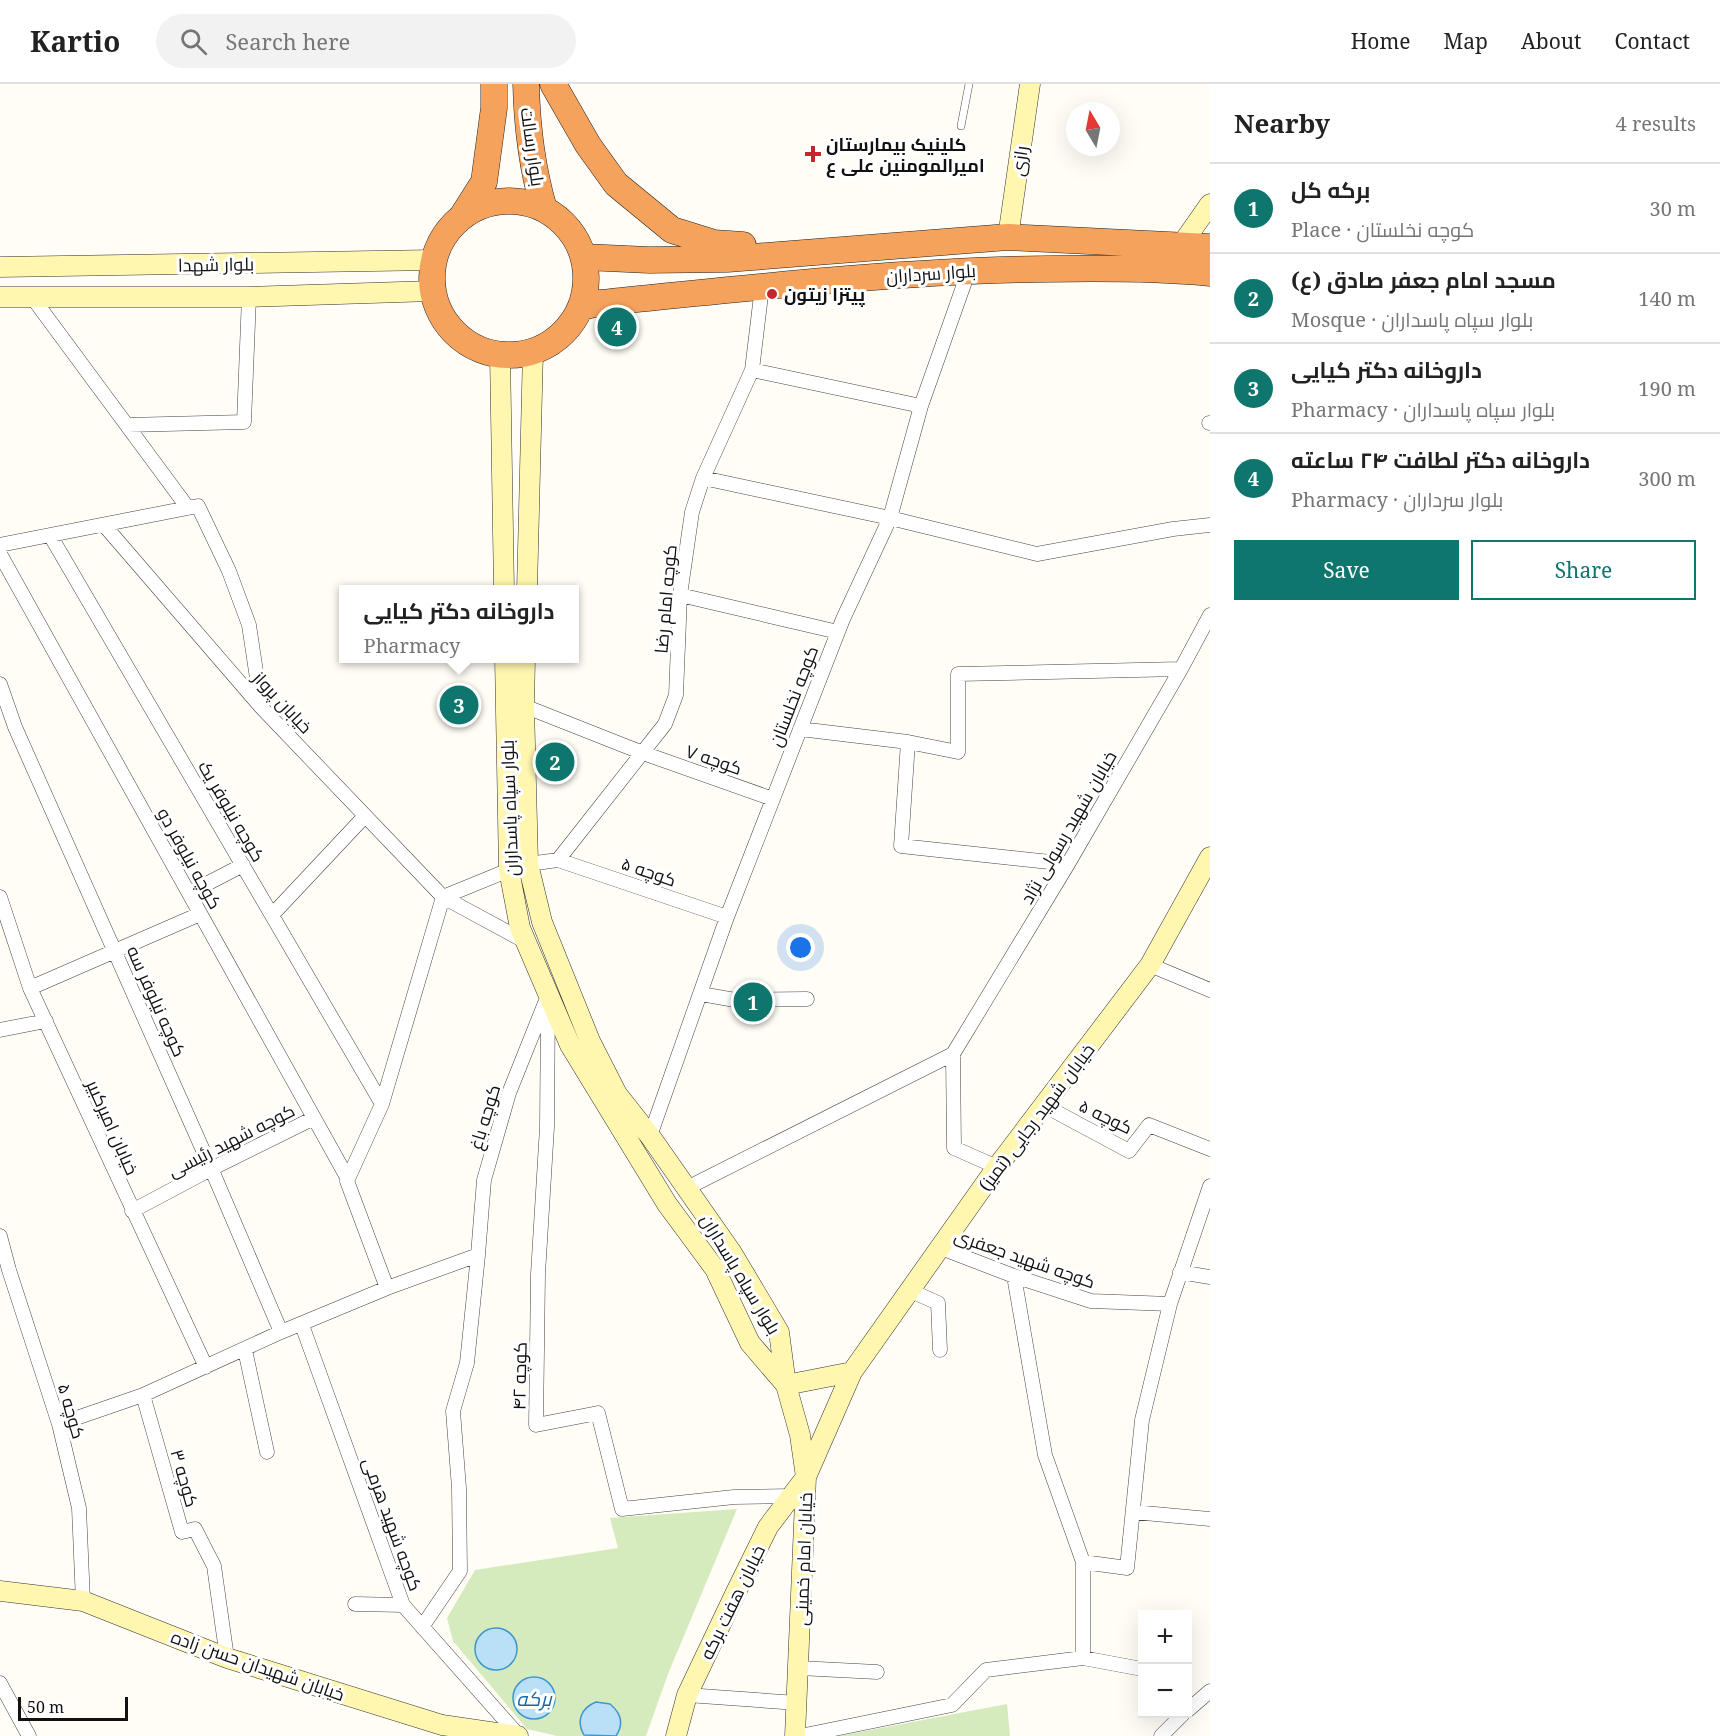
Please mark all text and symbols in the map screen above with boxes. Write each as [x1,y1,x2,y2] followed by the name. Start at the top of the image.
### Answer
[156,14,576,68] search box
[30,22,120,60] text: Kartio
[177,25,210,58] icon: search
[225,26,350,56] text: Search here
[1351,27,1411,55] text: Home
[1444,27,1488,55] text: Map
[1521,27,1582,55] text: About
[1615,27,1690,55] text: Contact
[1066,102,1120,156] north arrow
[1234,105,1330,141] text: Nearby
[516,106,550,188] street label: بلوار رسالت
[1616,110,1696,137] text: 4 results
[826,132,985,178] place label: کلینیک بیمارستان امیرالمومنین علی ع
[1005,144,1033,178] street label: رازی
[804,145,822,163] marker: کلینیک بیمارستان امیرالمومنین علی ع
[1291,174,1370,204] text: برکه کل
[1248,195,1259,222] text: 1
[1650,195,1696,222] text: 30 m
[1291,216,1474,243] text: Place · کوچه نخلستان
[178,251,254,277] street label: بلوار شهدا
[885,258,977,288] street label: بلوار سرداران
[1291,264,1556,294] text: مسجد امام جعفر صادق (ع)
[784,282,865,307] place label: پیتزا زیتون
[1248,285,1259,312] text: 2
[1638,285,1696,312] text: 140 m
[765,287,779,301] marker: پیتزا زیتون
[598,304,636,350] pin: 4
[1291,306,1533,333] text: Mosque · بلوار سپاه پاسداران
[1291,354,1482,384] text: داروخانه دکتر کیایی
[1248,375,1259,402] text: 3
[1638,375,1696,402] text: 190 m
[1291,396,1555,423] text: Pharmacy · بلوار سپاه پاسداران
[1291,444,1590,474] text: داروخانه دکتر لطافت ۲۴ ساعته
[1248,465,1259,492] text: 4
[1638,465,1696,492] text: 300 m
[1291,486,1503,513] text: Pharmacy · بلوار سرداران
[1234,540,1459,600] button: Save
[1471,540,1696,600] button: Share
[648,544,683,655] street label: کوچه امام رضا
[339,585,579,663] popup
[364,595,554,625] text: داروخانه دکتر کیایی
[364,632,460,659] text: Pharmacy
[763,642,824,750] street label: کوچه نخلستان
[247,665,318,739] street label: خیابان پرواز
[440,682,478,728] pin: 3
[682,738,745,781] street label: کوچه ۷
[495,739,524,877] street label: بلوار سپاه پاسداران
[536,740,574,784] pin: 2
[1014,746,1122,908] street label: خیابان شهید رسولی نژاد
[192,756,271,867] street label: کوچه نیلوفر یک
[151,803,228,913] street label: کوچه نیلوفر دو
[618,850,680,892] street label: کوچه ۵
[786,933,815,962] your location
[121,942,192,1061] street label: کوچه نیلوفر سه
[734,980,772,1024] pin: 1
[972,1038,1100,1196] street label: خیابان شهید رجایی (تمیز)
[81,1075,145,1178] street label: خیابان امیرکبیر
[463,1082,506,1153] street label: کوچه باغ
[1075,1093,1137,1140] street label: کوچه ۵
[163,1098,299,1183] street label: کوچه شهید رئیسی
[695,1209,786,1339] street label: بلوار سپاه پاسداران
[951,1223,1099,1294] street label: کوچه شهید جعفری
[506,1342,533,1410] street label: کوچه ۴۲
[52,1381,91,1442] street label: کوچه ۵
[164,1446,205,1510] street label: کوچه ۳
[357,1454,428,1594] street label: کوچه شهید هرمی
[789,1492,818,1626] street label: خیابان امام خمینی
[694,1541,770,1663] street label: خیابان هفت برکه
[1138,1610,1192,1718] map controls
[1138,1610,1192,1664] button: +
[168,1624,348,1706] street label: خیابان شهیدان حسن زاده
[1138,1664,1192,1718] button: −
[516,1685,553,1712] water label: برکه
[18,1694,128,1722] scale bar
[27,1696,64,1718] text: 50 m

